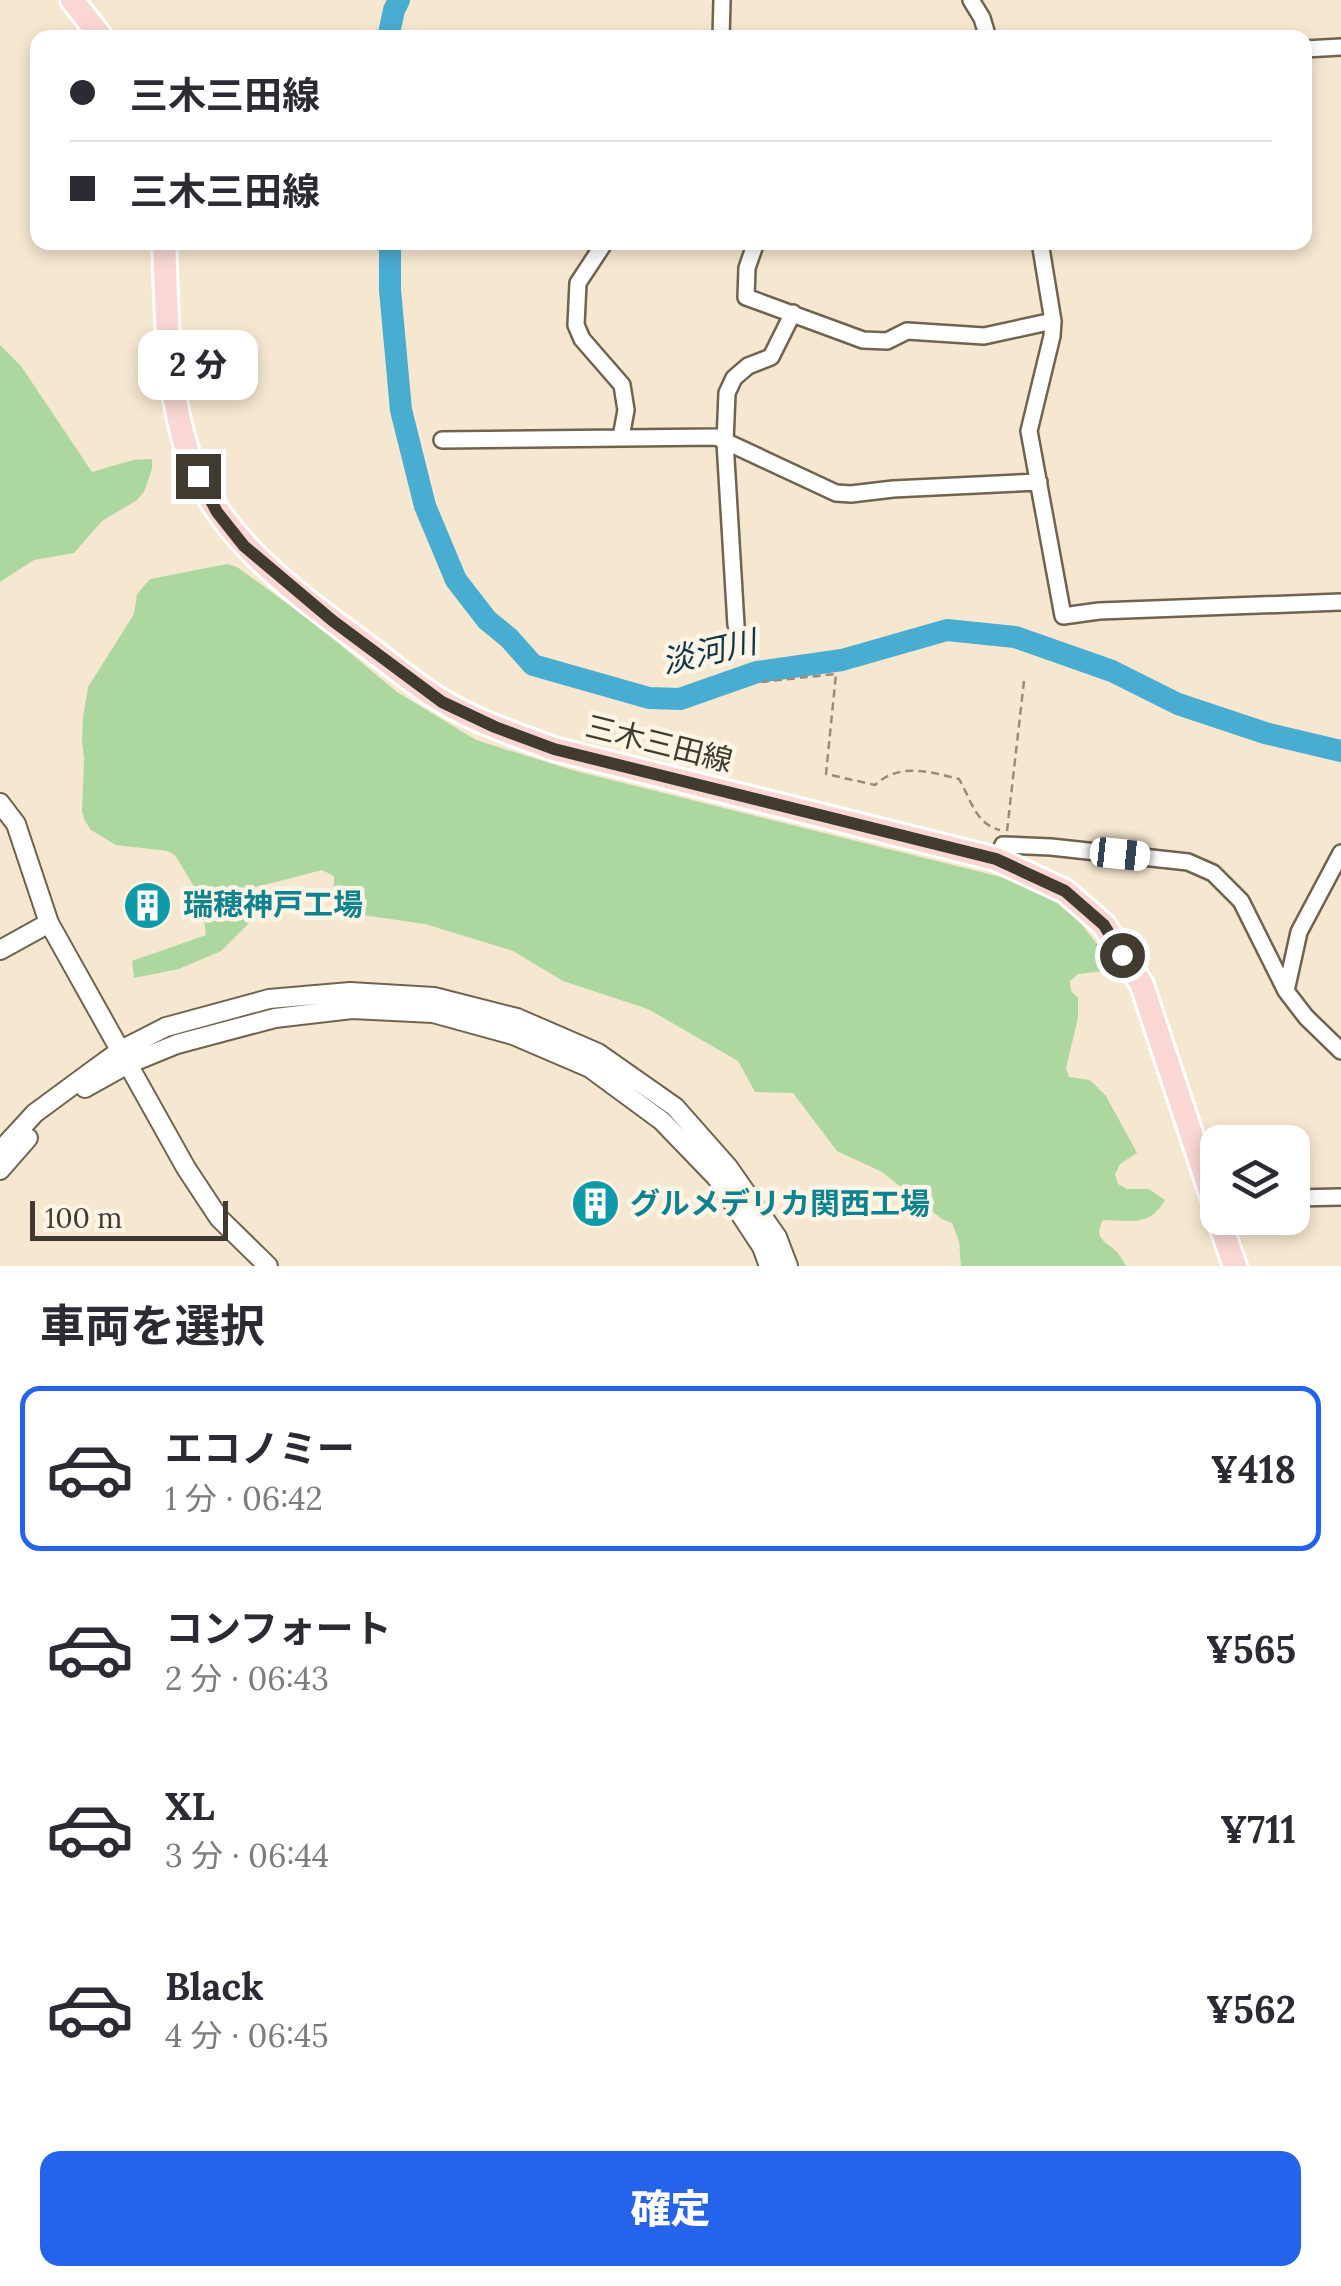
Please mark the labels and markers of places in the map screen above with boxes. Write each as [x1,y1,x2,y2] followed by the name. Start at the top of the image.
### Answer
[122,879,174,931] building icon: 瑞穂神戸工場
[183,885,363,923] place label: 瑞穂神戸工場
[569,1178,621,1230] building icon: グルメデリカ関西工場
[630,1184,930,1222] place label: グルメデリカ関西工場

